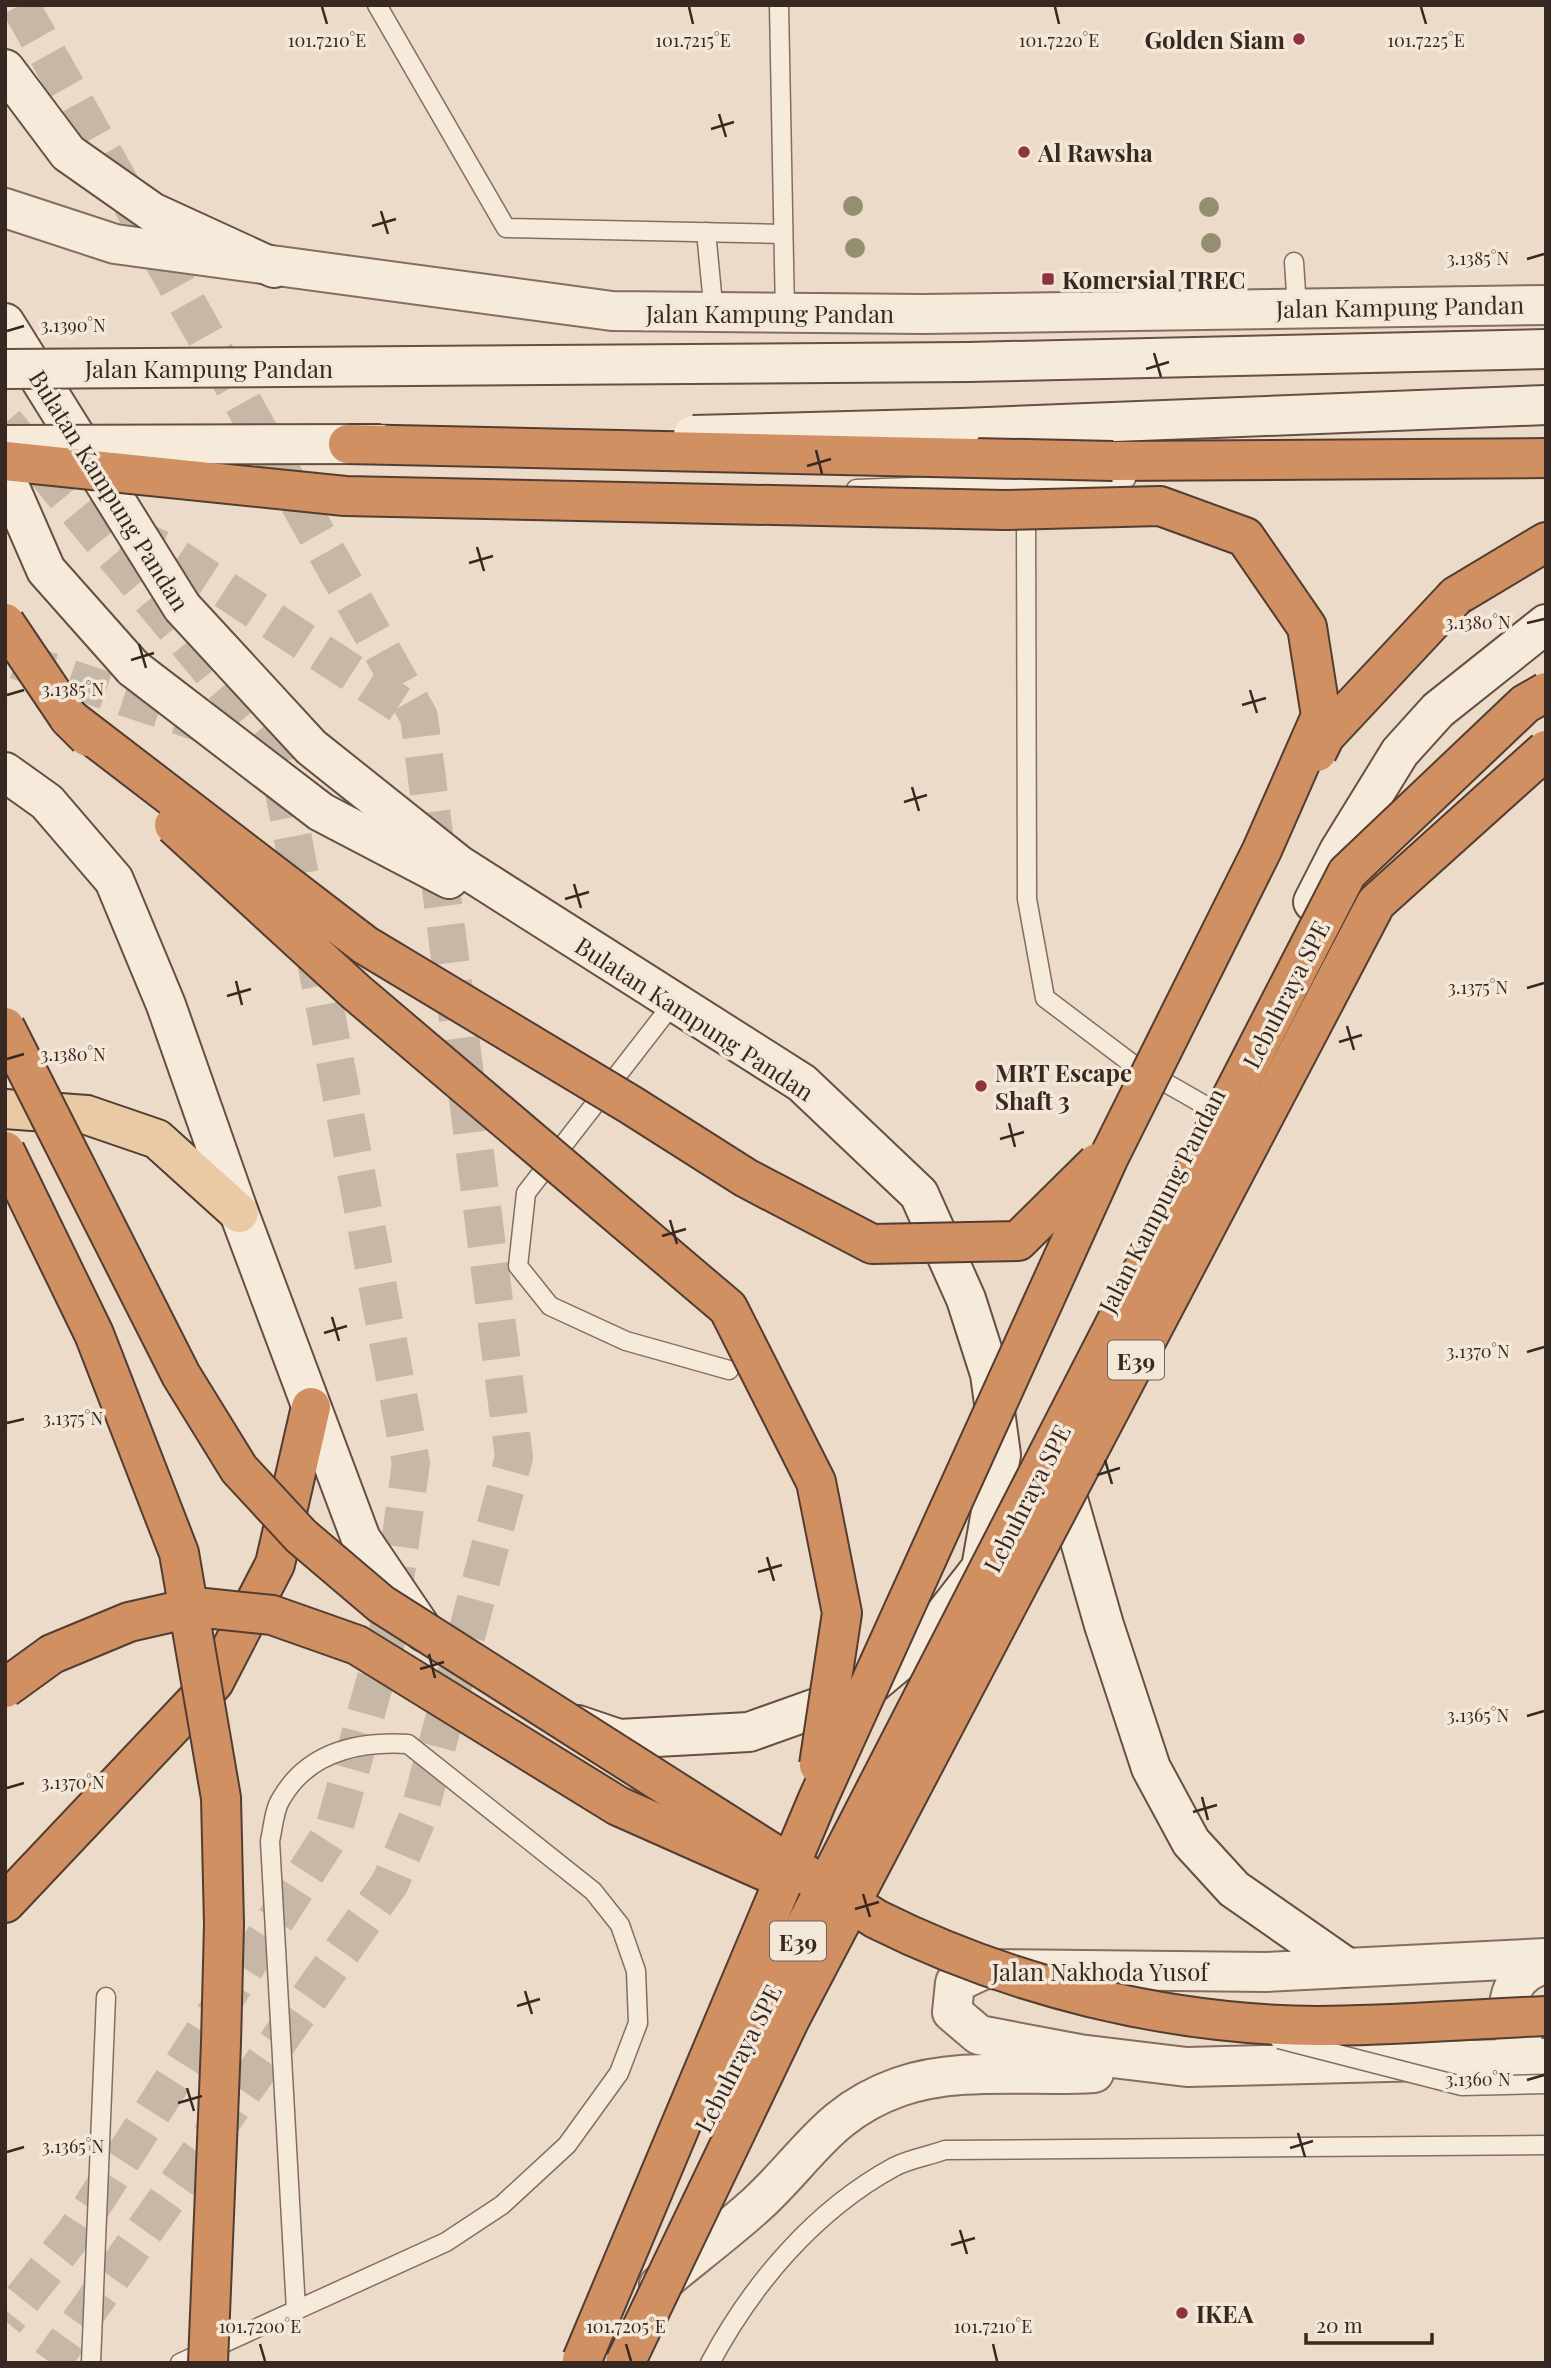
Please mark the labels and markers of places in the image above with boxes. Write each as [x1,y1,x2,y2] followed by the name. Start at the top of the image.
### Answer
[1144,23,1285,55] place label: Golden Siam
[1291,31,1307,47] marker: Golden Siam
[1037,136,1153,168] place label: Al Rawsha
[1016,144,1032,160] marker: Al Rawsha
[1062,263,1246,295] place label: Komersial TREC
[1040,271,1056,287] marker: Komersial TREC
[995,1056,1132,1116] place label: MRT Escape Shaft 3
[973,1078,989,1094] marker: MRT Escape Shaft 3
[1196,2297,1254,2329] place label: IKEA
[1174,2305,1190,2321] marker: IKEA

